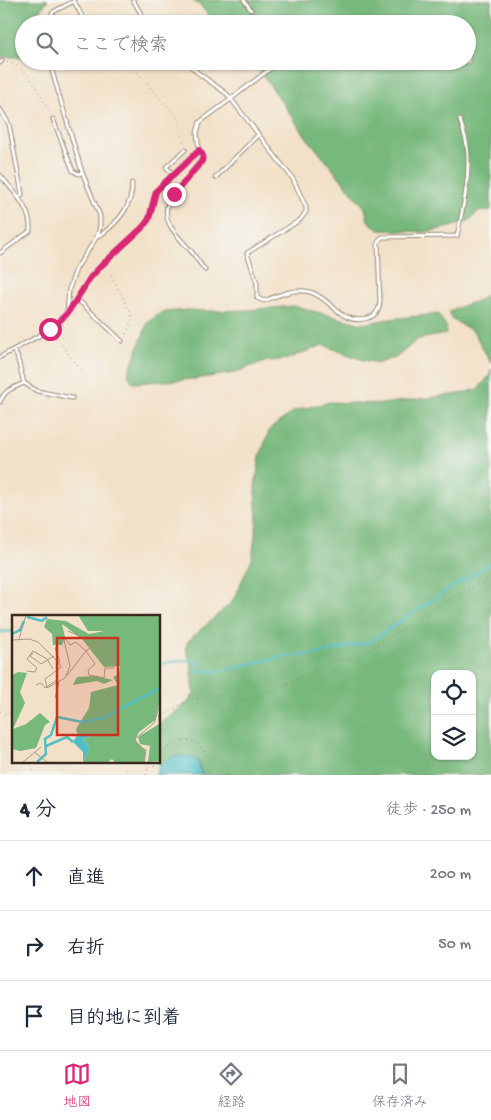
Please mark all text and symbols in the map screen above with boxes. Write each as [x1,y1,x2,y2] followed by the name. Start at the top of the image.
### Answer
[15,15,476,70] search box
[33,29,61,57] icon: search
[73,35,168,58] text: ここで検索
[163,183,186,206] route end
[39,318,62,341] route start
[12,615,160,762] inset map
[431,670,476,760] map controls
[431,670,476,715] button: locate
[431,715,476,760] button: layers
[20,799,56,824] text: 4 分
[386,802,471,821] text: 徒歩 · 250 m
[20,862,48,890] icon: ahead
[430,866,471,885] text: 200 m
[67,868,105,891] text: 直進
[20,932,48,960] icon: right
[438,936,471,955] text: 50 m
[67,938,105,961] text: 右折
[20,1002,48,1030] icon: arrive
[67,1008,181,1031] text: 目的地に到着
[63,1060,91,1112] tab: 地図
[217,1060,245,1112] tab: 経路
[372,1060,428,1112] tab: 保存済み

